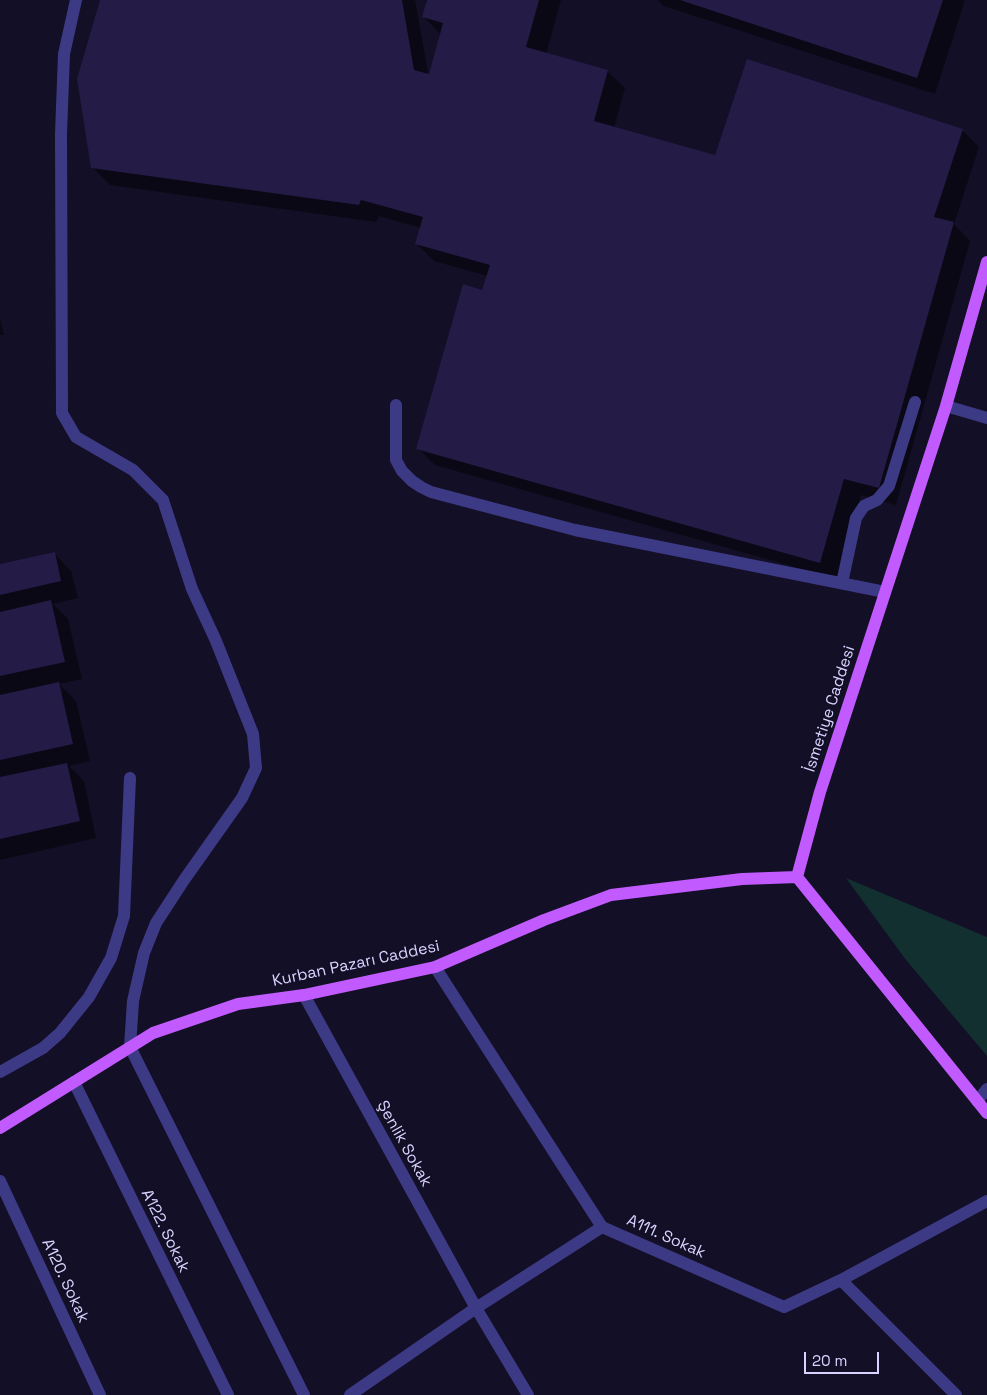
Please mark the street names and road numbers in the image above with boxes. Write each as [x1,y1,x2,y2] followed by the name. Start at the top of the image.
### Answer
[801,643,859,775] street label: İsmetiye Caddesi
[271,937,441,991] street label: Kurban Pazarı Caddesi
[372,1098,436,1190] street label: Şenlik Sokak
[137,1186,193,1276] street label: A122. Sokak
[624,1211,708,1263] street label: A111. Sokak
[37,1236,93,1326] street label: A120. Sokak

